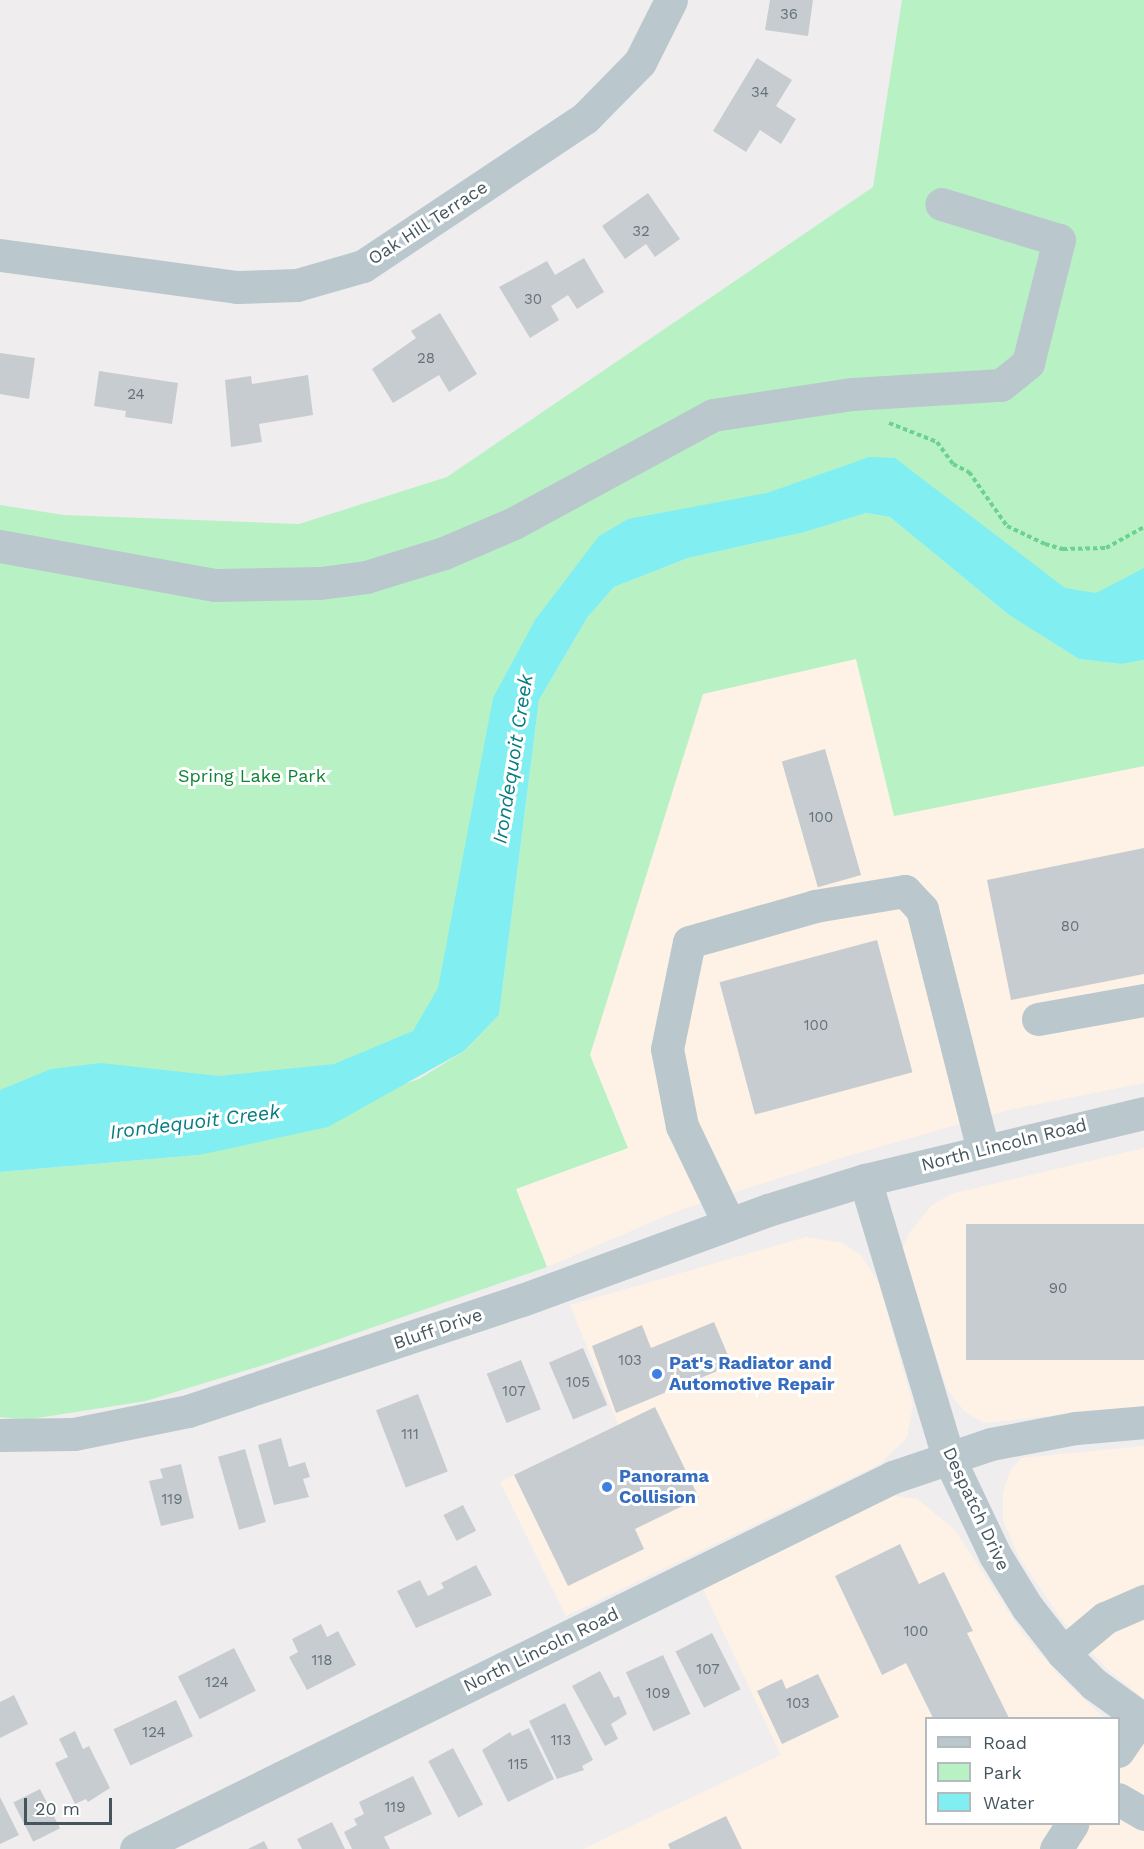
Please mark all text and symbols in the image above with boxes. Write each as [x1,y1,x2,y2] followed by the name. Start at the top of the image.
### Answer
[780,6,798,24] house number: 36
[751,84,769,102] house number: 34
[364,176,492,270] street label: Oak Hill Terrace
[632,223,650,241] house number: 32
[524,291,542,309] house number: 30
[417,350,435,368] house number: 28
[127,386,145,404] house number: 24
[488,673,538,845] water label: Irondequoit Creek
[178,765,326,787] park label: Spring Lake Park
[809,809,833,827] house number: 100
[1061,918,1079,936] house number: 80
[804,1017,828,1035] house number: 100
[109,1100,281,1144] water label: Irondequoit Creek
[919,1114,1089,1176] street label: North Lincoln Road
[1049,1280,1067,1298] house number: 90
[390,1304,486,1354] street label: Bluff Drive
[618,1352,642,1370] house number: 103
[669,1353,834,1396] place label: Pat's Radiator and Automotive Repair
[650,1367,664,1381] marker: Pat's Radiator and Automotive Repair
[566,1374,590,1392] house number: 105
[502,1383,526,1401] house number: 107
[401,1426,419,1444] house number: 111
[938,1444,1014,1574] street label: Despatch Drive
[619,1466,709,1508] place label: Panorama Collision
[600,1480,614,1494] marker: Panorama Collision
[162,1491,182,1509] house number: 119
[460,1603,622,1697] street label: North Lincoln Road
[904,1623,928,1641] house number: 100
[312,1652,332,1670] house number: 118
[696,1661,720,1679] house number: 107
[205,1674,229,1692] house number: 124
[646,1685,670,1703] house number: 109
[786,1695,810,1713] house number: 103
[925,1717,1120,1825] legend
[142,1724,166,1742] house number: 124
[551,1732,571,1750] house number: 113
[983,1732,1027,1753] text: Road
[508,1756,528,1774] house number: 115
[983,1762,1022,1783] text: Park
[27,1786,116,1824] scale bar
[983,1792,1035,1813] text: Water
[35,1798,80,1819] text: 20 m
[385,1799,405,1817] house number: 119

